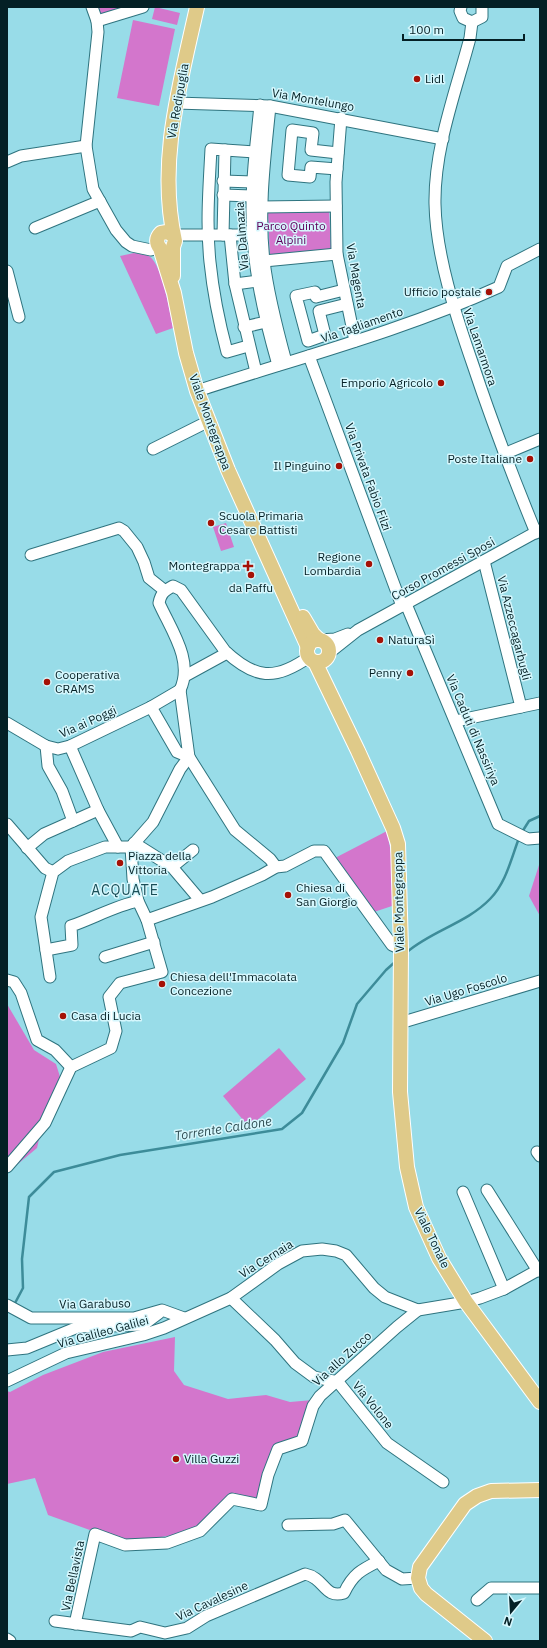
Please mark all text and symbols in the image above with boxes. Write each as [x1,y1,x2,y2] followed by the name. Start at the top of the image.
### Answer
[403,16,524,42] scale bar
[409,22,444,37] text: 100 m
[163,61,192,140] street label: Via Redipuglia
[425,71,444,86] place label: Lidl
[412,74,422,84] marker: Lidl
[271,85,356,114] street label: Via Montelungo
[232,200,251,271] street label: Via Dalmazia
[256,218,326,247] park label: Parco Quinto Alpini
[343,242,370,310] street label: Via Magenta
[404,284,481,299] place label: Ufficio postale
[484,287,494,297] marker: Ufficio postale
[319,303,405,346] street label: Via Tagliamento
[460,306,501,388] street label: Via Lamarmora
[186,372,235,472] street label: Viale Montegrappa
[341,375,433,390] place label: Emporio Agricolo
[436,378,446,388] marker: Emporio Agricolo
[342,421,395,533] street label: Via Privata Fabio Filzi
[447,451,522,466] place label: Poste Italiane
[525,454,535,464] marker: Poste Italiane
[273,458,331,473] place label: Il Pinguino
[334,461,344,471] marker: Il Pinguino
[219,508,304,537] place label: Scuola Primaria Cesare Battisti
[206,518,216,528] marker: Scuola Primaria Cesare Battisti
[388,534,497,603] street label: Corso Promessi Sposi
[304,549,362,578] place label: Regione Lombardia
[169,558,241,573] place label: Montegrappa
[364,559,374,569] marker: Regione Lombardia
[243,561,253,571] marker: Montegrappa
[246,570,256,580] marker: da Paffu
[494,574,535,682] street label: Via Azzeccagarbugli
[229,580,273,595] place label: da Paffu
[388,632,435,647] place label: NaturaSì
[375,635,385,645] marker: NaturaSì
[369,665,402,680] place label: Penny
[55,667,120,696] place label: Cooperativa CRAMS
[405,668,415,678] marker: Penny
[443,672,504,788] street label: Via Caduti di Nassiriya
[42,677,52,687] marker: Cooperativa CRAMS
[57,702,119,741] street label: Via ai Poggi
[128,848,192,877] place label: Piazza della Vittoria
[390,851,407,953] street label: Viale Montegrappa
[115,858,125,868] marker: Piazza della Vittoria
[296,880,358,909] place label: Chiesa di San Giorgio
[91,881,159,899] district label: ACQUATE
[283,890,293,900] marker: Chiesa di San Giorgio
[170,969,298,998] place label: Chiesa dell'Immacolata Concezione
[423,970,509,1009] street label: Via Ugo Foscolo
[157,979,167,989] marker: Chiesa dell'Immacolata Concezione
[71,1008,141,1023] place label: Casa di Lucia
[58,1011,68,1021] marker: Casa di Lucia
[173,1112,273,1145] water label: Torrente Caldone
[411,1205,454,1271] street label: Viale Tonale
[236,1236,296,1281] street label: Via Cernaia
[59,1295,131,1312] street label: Via Garabuso
[56,1312,150,1351] street label: Via Galileo Galilei
[309,1328,375,1389] street label: Via allo Zucco
[350,1378,397,1432] street label: Via Volone
[184,1451,239,1466] place label: Villa Guzzi
[171,1454,181,1464] marker: Villa Guzzi
[58,1539,87,1613] street label: Via Bellavista
[173,1577,251,1624] street label: Via Cavalesine
[491,1592,531,1632] north arrow
[502,1614,514,1629] text: N

